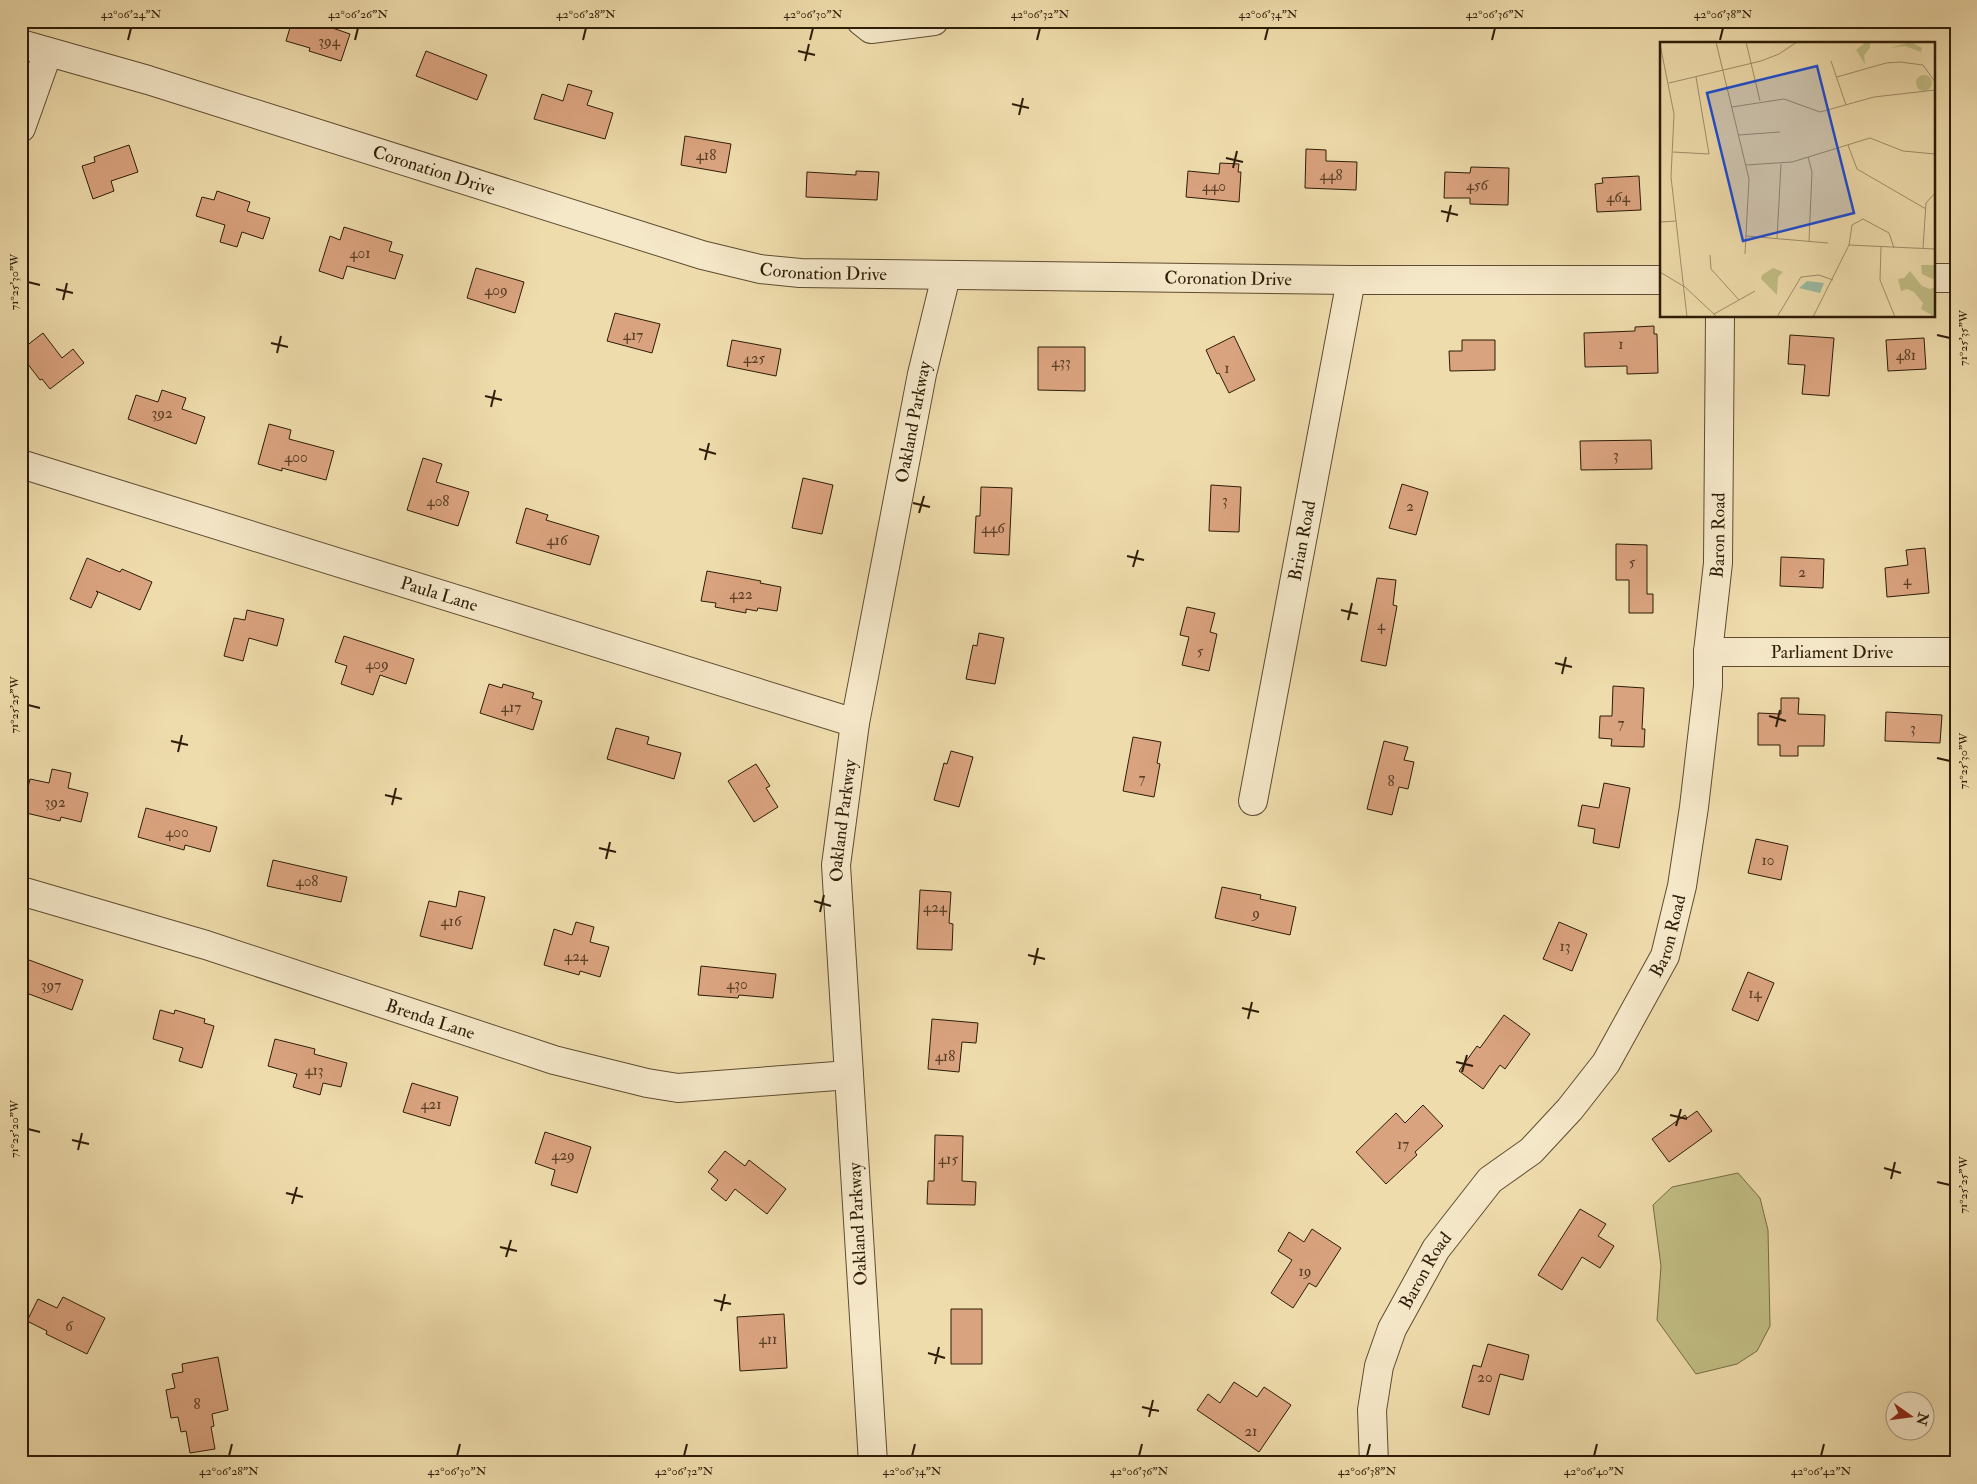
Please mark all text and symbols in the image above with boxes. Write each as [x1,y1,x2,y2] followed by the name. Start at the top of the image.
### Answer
[101,7,162,22] text: 42°06'24"N
[328,7,388,22] text: 42°06'26"N
[556,7,616,22] text: 42°06'28"N
[784,7,843,22] text: 42°06'30"N
[1011,7,1070,22] text: 42°06'32"N
[1238,7,1298,22] text: 42°06'34"N
[1466,7,1525,22] text: 42°06'36"N
[1694,7,1752,22] text: 42°06'38"N
[318,32,341,51] house number: 394
[1660,42,1934,318] inset map
[370,140,499,201] street label: Coronation Drive
[696,146,716,165] house number: 418
[1319,166,1343,185] house number: 448
[1466,176,1490,195] house number: 456
[1202,177,1226,196] house number: 440
[1606,188,1631,207] house number: 464
[349,244,371,263] house number: 401
[7,253,22,310] text: 71°25'30"W
[758,258,887,286] street label: Coronation Drive
[1164,266,1292,291] street label: Coronation Drive
[484,281,508,300] house number: 409
[1956,309,1971,366] text: 71°25'35"W
[623,326,643,345] house number: 417
[1618,335,1624,354] house number: 1
[1896,346,1916,365] house number: 481
[743,349,766,368] house number: 425
[1051,353,1071,372] house number: 433
[890,358,937,485] street label: Oakland Parkway
[1224,359,1230,378] house number: 1
[151,404,173,423] house number: 392
[1613,446,1619,465] house number: 3
[284,448,308,467] house number: 400
[1222,491,1228,510] house number: 3
[427,492,449,511] house number: 408
[1705,492,1730,579] street label: Baron Road
[1406,497,1414,516] house number: 2
[1283,498,1321,583] street label: Brian Road
[981,519,1006,538] house number: 446
[547,531,569,550] house number: 416
[1629,553,1636,572] house number: 5
[1798,563,1806,582] house number: 2
[398,571,481,617] street label: Paula Lane
[1903,571,1912,590] house number: 4
[729,585,753,604] house number: 422
[1377,616,1386,635] house number: 4
[1771,641,1894,664] street label: Parliament Drive
[1197,642,1204,661] house number: 5
[365,655,389,674] house number: 409
[7,676,22,734] text: 71°25'25"W
[501,698,521,717] house number: 417
[1618,714,1625,733] house number: 7
[1910,719,1916,738] house number: 3
[1956,732,1971,789] text: 71°25'30"W
[824,757,862,883] street label: Oakland Parkway
[1139,769,1146,788] house number: 7
[1387,772,1395,791] house number: 8
[44,793,66,812] house number: 392
[165,823,189,842] house number: 400
[1762,851,1774,870] house number: 10
[296,872,318,891] house number: 408
[1644,892,1691,981] street label: Baron Road
[923,898,948,917] house number: 424
[1251,904,1260,923] house number: 9
[441,912,463,931] house number: 416
[1559,937,1571,956] house number: 13
[564,947,589,966] house number: 424
[726,975,748,994] house number: 430
[41,976,61,995] house number: 397
[1748,984,1763,1003] house number: 14
[383,994,478,1045] street label: Brenda Lane
[935,1047,955,1066] house number: 418
[304,1061,324,1080] house number: 413
[420,1095,442,1114] house number: 421
[7,1099,22,1158] text: 71°25'20"W
[1397,1135,1409,1154] house number: 17
[551,1146,575,1165] house number: 429
[938,1150,958,1169] house number: 415
[1956,1156,1971,1214] text: 71°25'25"W
[843,1161,873,1286] street label: Oakland Parkway
[1394,1227,1457,1313] street label: Baron Road
[1299,1262,1311,1281] house number: 19
[65,1317,74,1336] house number: 6
[759,1330,777,1349] house number: 411
[1477,1368,1493,1387] house number: 20
[1884,1392,1934,1442] north arrow
[193,1395,201,1414] house number: 8
[1912,1410,1932,1428] text: N
[1245,1422,1257,1441] house number: 21
[199,1464,259,1479] text: 42°06'28"N
[428,1464,487,1479] text: 42°06'30"N
[655,1464,714,1479] text: 42°06'32"N
[882,1464,942,1479] text: 42°06'34"N
[1110,1464,1169,1479] text: 42°06'36"N
[1338,1464,1396,1479] text: 42°06'38"N
[1564,1464,1625,1479] text: 42°06'40"N
[1791,1464,1852,1479] text: 42°06'42"N

